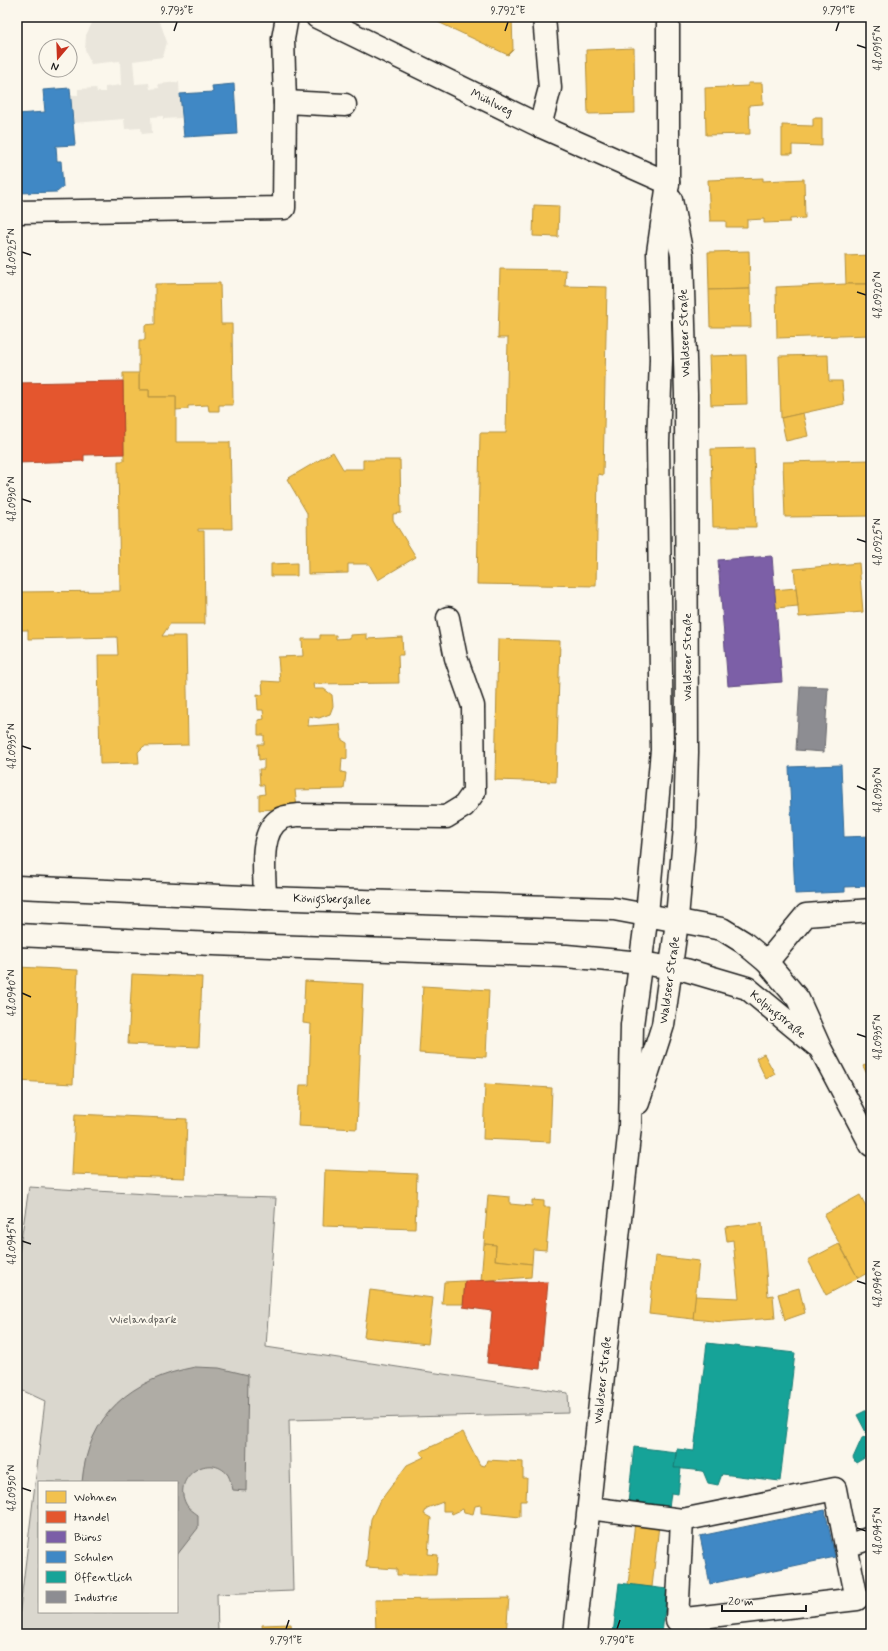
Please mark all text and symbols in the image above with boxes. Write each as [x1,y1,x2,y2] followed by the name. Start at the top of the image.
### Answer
[161,4,193,18] text: 9.793°E
[491,4,525,18] text: 9.792°E
[823,4,855,18] text: 9.791°E
[871,25,885,71] text: 48.0915°N
[38,38,78,78] north arrow
[49,59,61,74] text: N
[468,86,516,120] street label: Mühlweg
[5,228,19,276] text: 48.0925°N
[871,271,885,318] text: 48.0920°N
[675,289,695,377] street label: Waldseer Straße
[5,476,19,521] text: 48.0930°N
[871,518,885,566] text: 48.0925°N
[680,613,696,701] street label: Waldseer Straße
[5,723,19,769] text: 48.0935°N
[871,767,885,812] text: 48.0930°N
[293,891,372,910] street label: Königsbergallee
[656,935,684,1025] street label: Waldseer Straße
[5,969,19,1016] text: 48.0940°N
[745,987,809,1043] street label: Kolpingstraße
[871,1014,885,1060] text: 48.0935°N
[5,1217,19,1265] text: 48.0945°N
[871,1260,885,1307] text: 48.0940°N
[109,1312,177,1328] park label: Wielandpark
[590,1335,616,1425] street label: Waldseer Straße
[5,1464,19,1511] text: 48.0950°N
[38,1481,178,1613] legend
[74,1490,117,1506] text: Wohnen
[871,1507,885,1555] text: 48.0945°N
[74,1510,109,1526] text: Handel
[74,1530,103,1546] text: Büros
[74,1550,114,1566] text: Schulen
[74,1570,133,1586] text: Öffentlich
[722,1587,806,1613] scale bar
[74,1590,118,1606] text: Industrie
[728,1594,754,1610] text: 20 m
[270,1634,302,1648] text: 9.791°E
[600,1634,634,1648] text: 9.790°E

